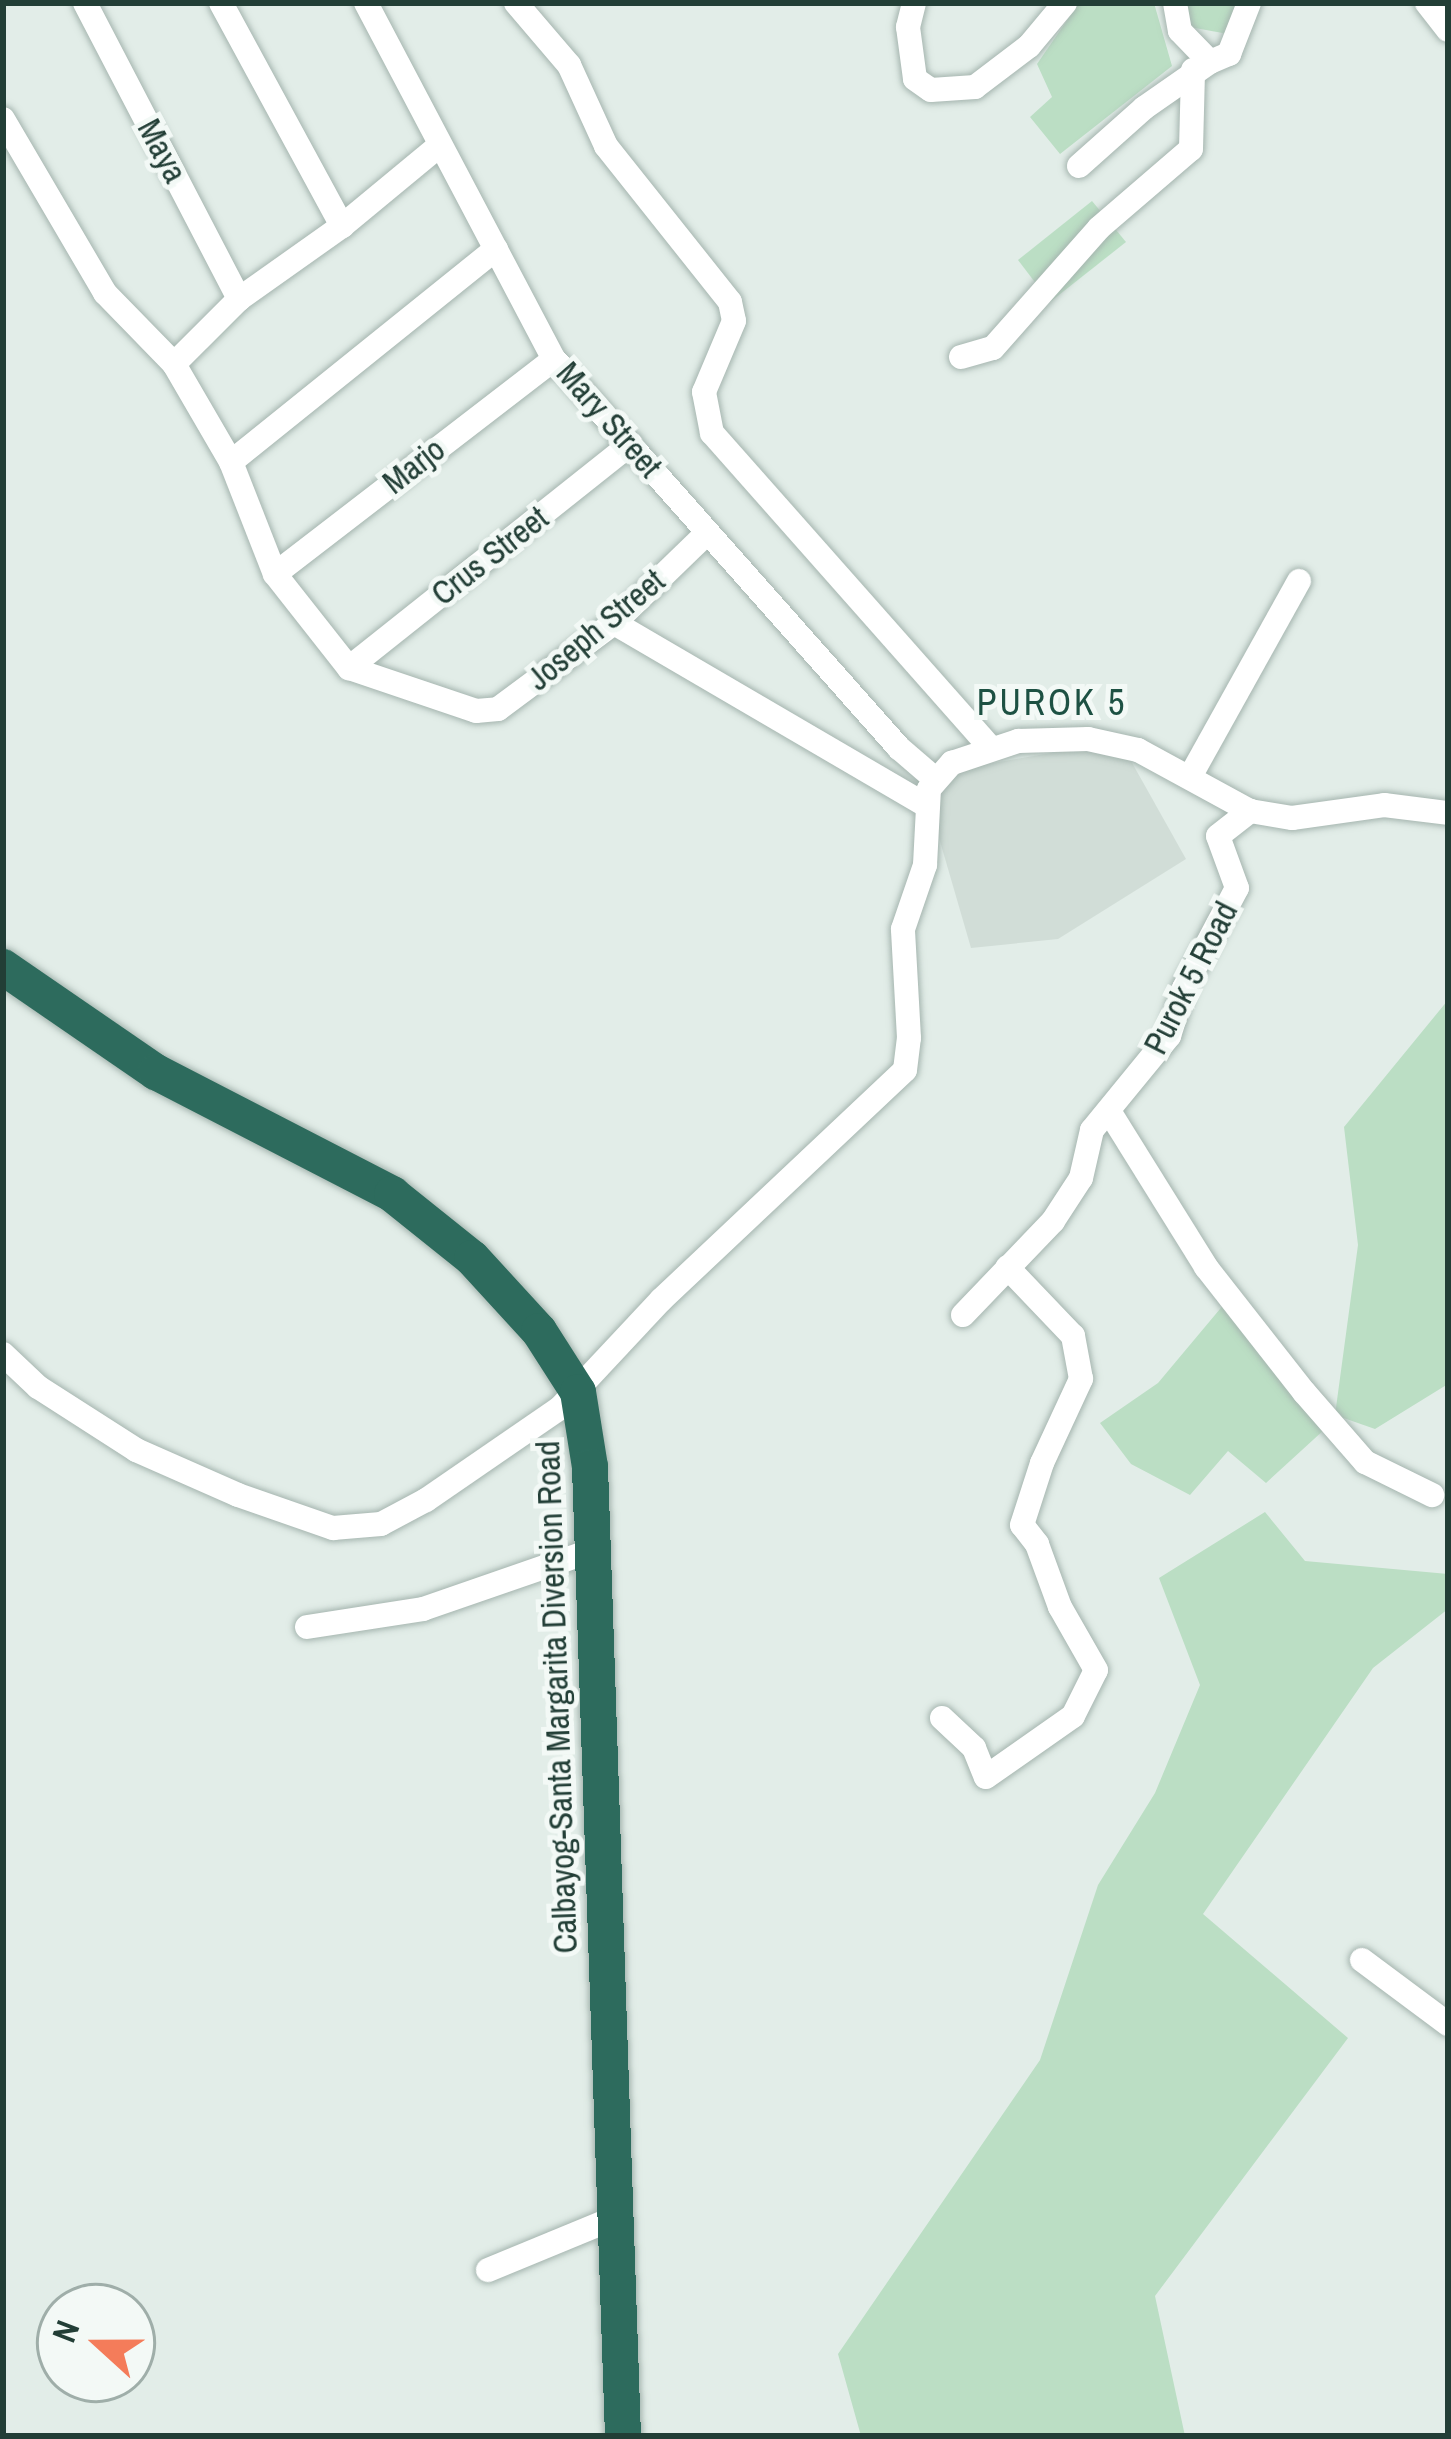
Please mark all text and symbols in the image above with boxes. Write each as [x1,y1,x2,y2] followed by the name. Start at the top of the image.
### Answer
[129,112,195,190] street label: Maya
[548,354,670,486] street label: Mary Street
[375,430,453,502] street label: Marjo
[424,498,556,614] street label: Crus Street
[519,561,673,699] street label: Joseph Street
[977,681,1127,725] district label: PUROK 5
[1136,895,1246,1061] street label: Purok 5 Road
[528,1440,586,1954] street label: Calbayog-Santa Margarita Diversion Road
[36,2283,156,2403] north arrow
[41,2314,89,2348] text: N

